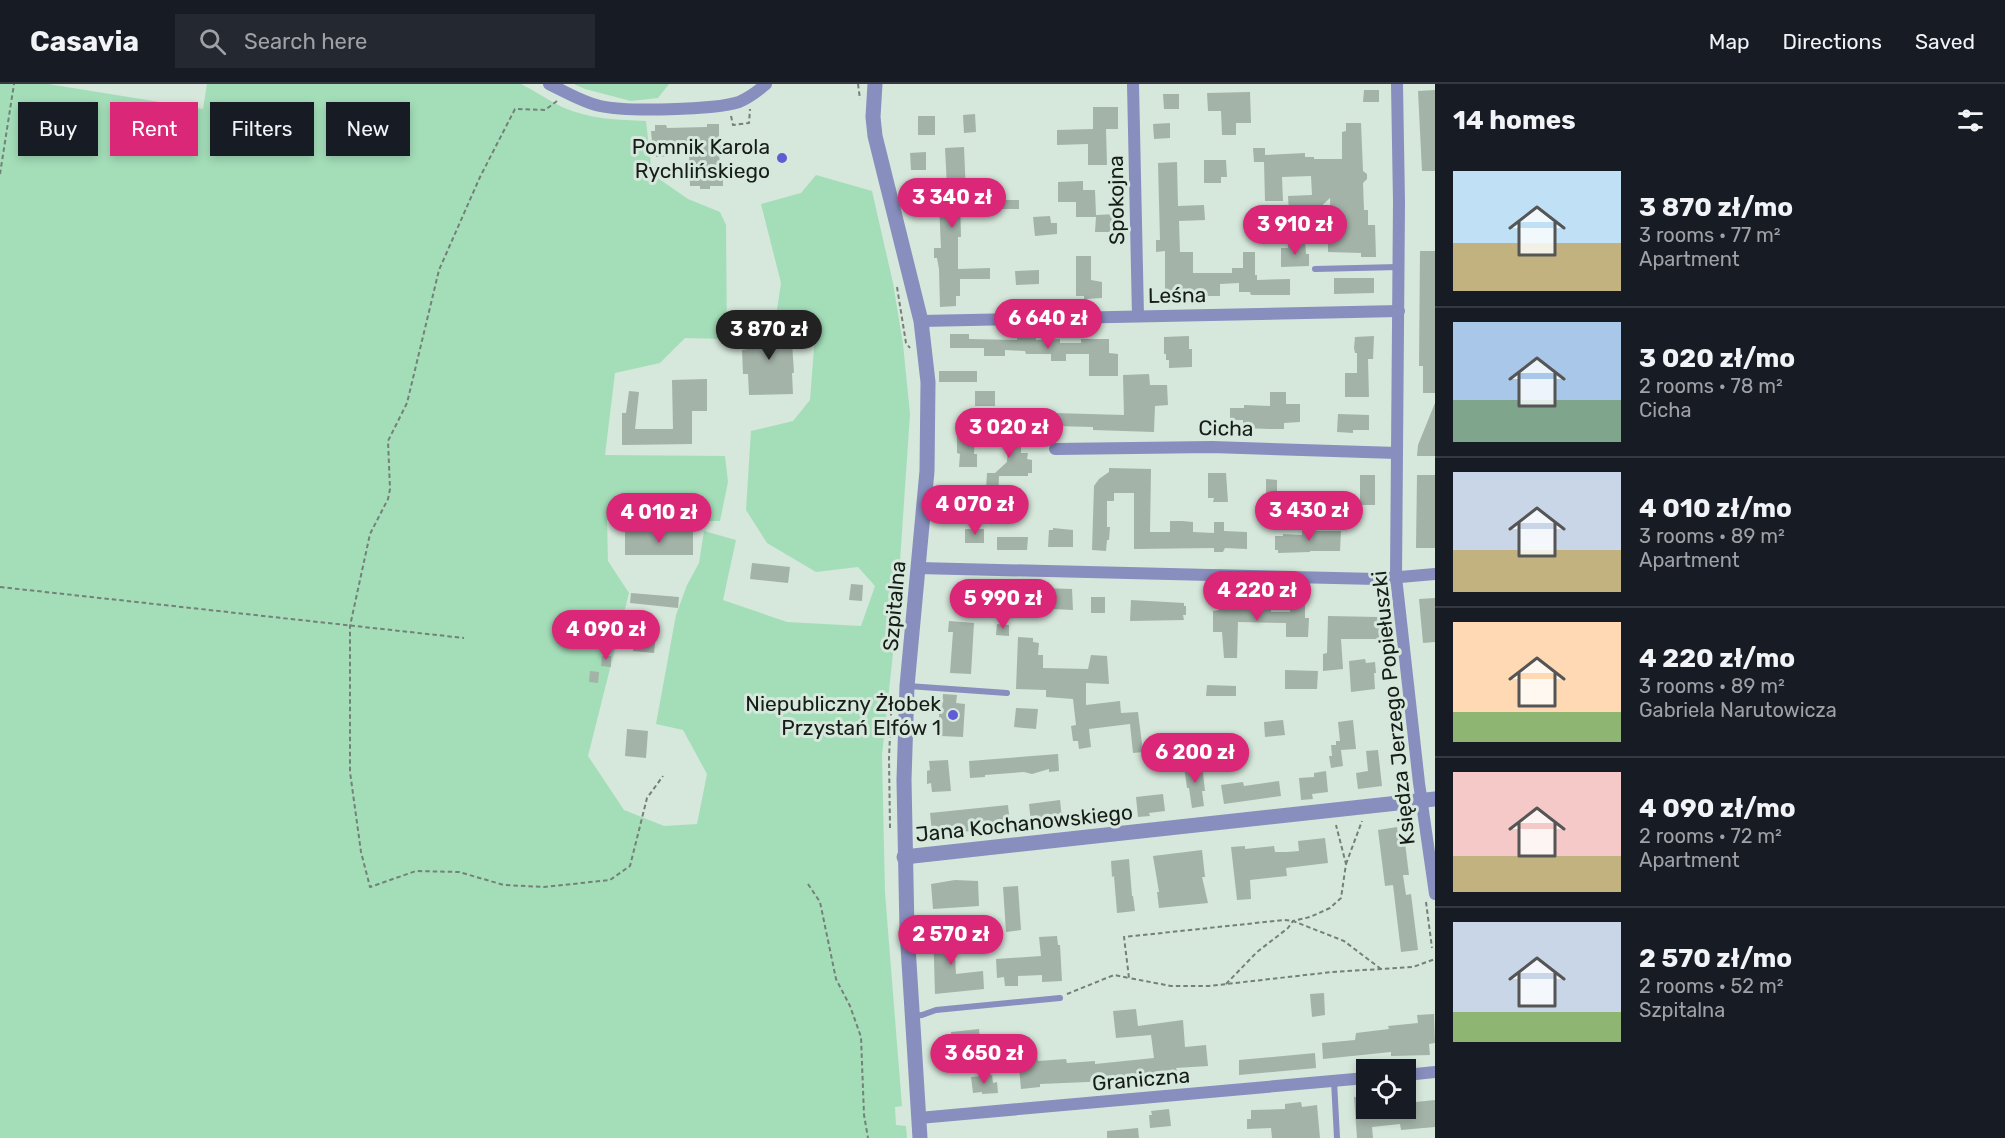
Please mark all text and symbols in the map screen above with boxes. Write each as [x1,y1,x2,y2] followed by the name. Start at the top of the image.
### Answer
[175,14,595,68] search box
[30,25,139,58] text: Casavia
[196,25,229,58] icon: search
[244,28,367,55] text: Search here
[1709,29,1750,54] text: Map
[1783,29,1882,54] text: Directions
[1915,29,1975,54] text: Saved
[18,102,98,156] chip: Buy
[110,102,198,156] chip: Rent
[210,102,314,156] chip: Filters
[326,102,410,156] chip: New
[1954,104,1987,137] icon: filters
[1453,105,1576,136] text: 14 homes
[632,134,770,183] place label: Pomnik Karola Rychlińskiego
[775,151,789,165] marker: Pomnik Karola Rychlińskiego
[1103,155,1129,245] street label: Spokojna
[890,178,1014,229] pin: 3 340 zł
[912,185,992,209] text: 3 340 zł
[1639,192,1793,223] text: 3 870 zł/mo
[1501,195,1573,267] icon: home
[1233,205,1357,256] pin: 3 910 zł
[1257,212,1333,236] text: 3 910 zł
[1639,223,1781,247] text: 3 rooms · 77 m²
[1639,247,1740,271] text: Apartment
[1148,282,1206,308] street label: Leśna
[986,299,1110,350] pin: 6 640 zł
[1008,306,1088,330] text: 6 640 zł
[707,310,831,361] pin: 3 870 zł
[730,317,808,341] text: 3 870 zł
[1639,343,1795,374] text: 3 020 zł/mo
[1501,346,1573,418] icon: home
[1639,374,1783,398] text: 2 rooms · 78 m²
[1639,398,1691,422] text: Cicha
[947,408,1071,459] pin: 3 020 zł
[969,415,1049,439] text: 3 020 zł
[1198,415,1254,441] street label: Cicha
[913,485,1037,536] pin: 4 070 zł
[1247,491,1371,542] pin: 3 430 zł
[936,492,1014,516] text: 4 070 zł
[597,493,721,544] pin: 4 010 zł
[1639,493,1792,524] text: 4 010 zł/mo
[1501,496,1573,568] icon: home
[1269,498,1349,522] text: 3 430 zł
[620,500,698,524] text: 4 010 zł
[1639,524,1785,548] text: 3 rooms · 89 m²
[1639,548,1740,572] text: Apartment
[878,560,910,652] street label: Szpitalna
[1366,570,1420,846] street label: Księdza Jerzego Popiełuszki
[1195,571,1319,622] pin: 4 220 zł
[1217,578,1297,602] text: 4 220 zł
[941,579,1065,630] pin: 5 990 zł
[964,586,1042,610] text: 5 990 zł
[544,610,668,661] pin: 4 090 zł
[566,617,646,641] text: 4 090 zł
[1639,643,1795,674] text: 4 220 zł/mo
[1501,646,1573,718] icon: home
[1639,674,1785,698] text: 3 rooms · 89 m²
[745,691,941,740] place label: Niepubliczny Żłobek Przystań Elfów 1
[1639,698,1837,722] text: Gabriela Narutowicza
[946,708,960,722] marker: Niepubliczny Żłobek Przystań Elfów 1
[1133,733,1257,784] pin: 6 200 zł
[1155,740,1235,764] text: 6 200 zł
[1639,793,1796,824] text: 4 090 zł/mo
[1501,796,1573,868] icon: home
[914,799,1134,847] street label: Jana Kochanowskiego
[1639,824,1782,848] text: 2 rooms · 72 m²
[1639,848,1740,872] text: Apartment
[889,915,1013,966] pin: 2 570 zł
[912,922,990,946] text: 2 570 zł
[1639,943,1792,974] text: 2 570 zł/mo
[1501,946,1573,1018] icon: home
[1639,974,1784,998] text: 2 rooms · 52 m²
[1639,998,1725,1022] text: Szpitalna
[922,1034,1046,1085] pin: 3 650 zł
[944,1041,1024,1065] text: 3 650 zł
[1356,1059,1416,1119] map controls
[1356,1059,1416,1119] button: locate
[1091,1062,1191,1096] street label: Graniczna

